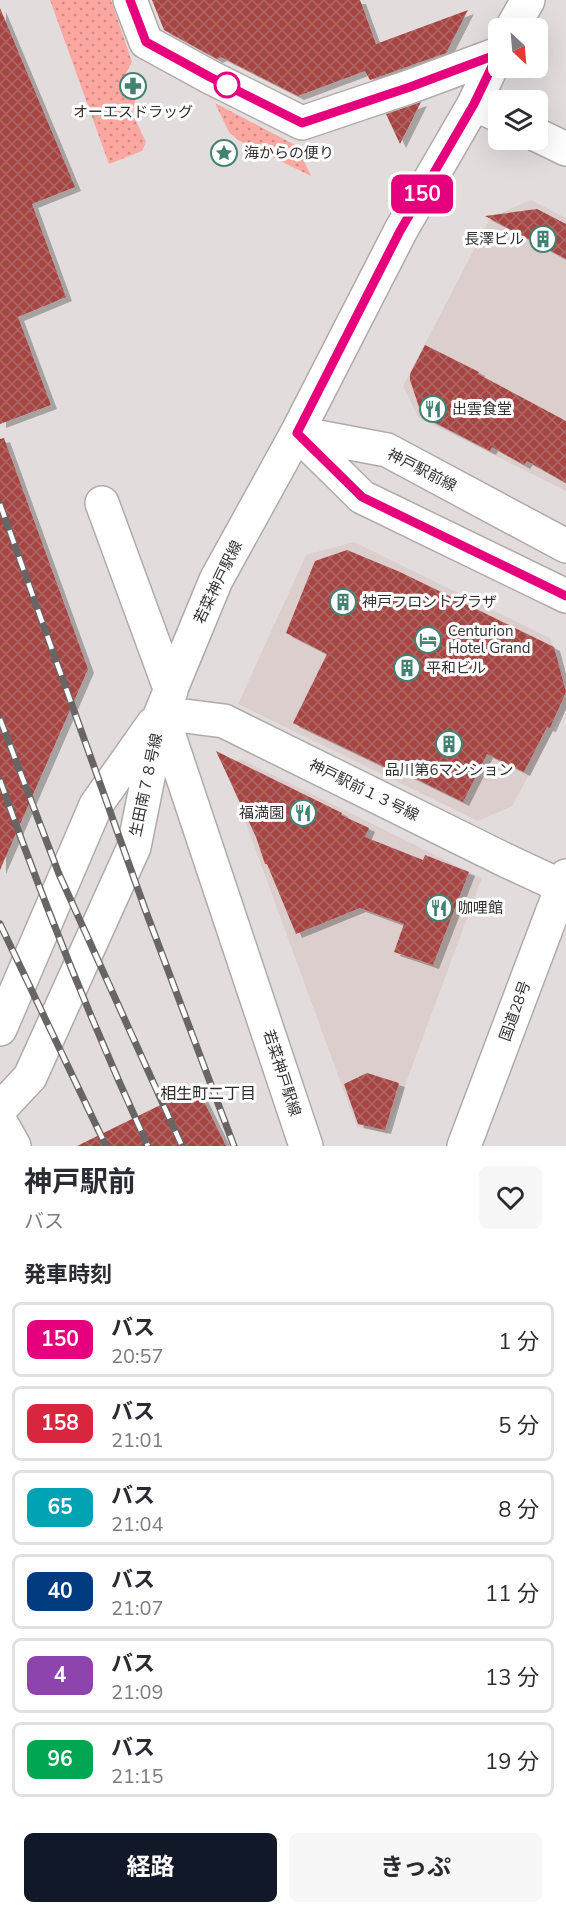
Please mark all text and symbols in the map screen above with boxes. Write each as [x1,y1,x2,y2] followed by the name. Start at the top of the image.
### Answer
[488,18,548,78] north arrow
[488,18,548,150] map controls
[118,71,148,101] pharmacy icon: オーエスドラッグ
[214,72,240,98] unlabelled marker
[488,90,548,150] button: layers
[73,102,193,122] place label: オーエスドラッグ
[209,138,239,168] place icon: 海からの便り
[244,143,334,163] place label: 海からの便り
[388,174,456,214] line badge: 150
[403,180,441,208] text: 150
[528,224,558,254] building icon: 長澤ビル
[464,229,524,249] place label: 長澤ビル
[418,394,448,424] restaurant icon: 出雲食堂
[452,399,512,419] place label: 出雲食堂
[384,444,460,496] street label: 神戸駅前線
[189,537,247,627] street label: 若菜神戸駅線
[328,587,358,617] building icon: 神戸フロントプラザ
[362,592,497,612] place label: 神戸フロントプラザ
[448,621,531,658] place label: Centurion Hotel Grand
[413,625,443,655] hotel icon: Centurion Hotel Grand
[392,653,422,683] building icon: 平和ビル
[426,658,486,678] place label: 平和ビル
[434,729,464,759] building icon: 品川第6マンション
[125,732,167,838] street label: 生田南７８号線
[306,755,422,825] street label: 神戸駅前１３号線
[384,760,514,780] place label: 品川第6マンション
[288,798,318,828] restaurant icon: 福満園
[239,803,284,823] place label: 福満園
[424,893,454,923] restaurant icon: 咖哩館
[458,898,503,918] place label: 咖哩館
[495,978,535,1044] street label: 国道28号
[259,1027,305,1119] street label: 若菜神戸駅線
[160,1083,256,1105] district label: 相生町二丁目
[24,1163,136,1201] text: 神戸駅前
[479,1166,542,1229] button: heart
[24,1208,64,1235] text: バス
[24,1260,112,1290] text: 発車時刻
[111,1313,155,1343] text: バス
[41,1325,79,1353] text: 150
[498,1327,539,1357] text: 1 分
[111,1343,164,1370] text: 20:57
[111,1397,155,1427] text: バス
[41,1409,79,1437] text: 158
[498,1411,539,1441] text: 5 分
[111,1427,164,1454] text: 21:01
[111,1481,155,1511] text: バス
[47,1493,73,1521] text: 65
[498,1495,539,1525] text: 8 分
[111,1511,164,1538] text: 21:04
[111,1565,155,1595] text: バス
[47,1577,73,1605] text: 40
[485,1579,539,1609] text: 11 分
[111,1595,164,1622] text: 21:07
[111,1649,155,1679] text: バス
[54,1661,66,1689] text: 4
[485,1663,539,1693] text: 13 分
[111,1679,164,1706] text: 21:09
[111,1733,155,1763] text: バス
[47,1745,73,1773] text: 96
[485,1747,539,1777] text: 19 分
[111,1763,164,1790] text: 21:15
[24,1833,277,1902] button: 経路
[289,1833,542,1902] button: きっぷ

